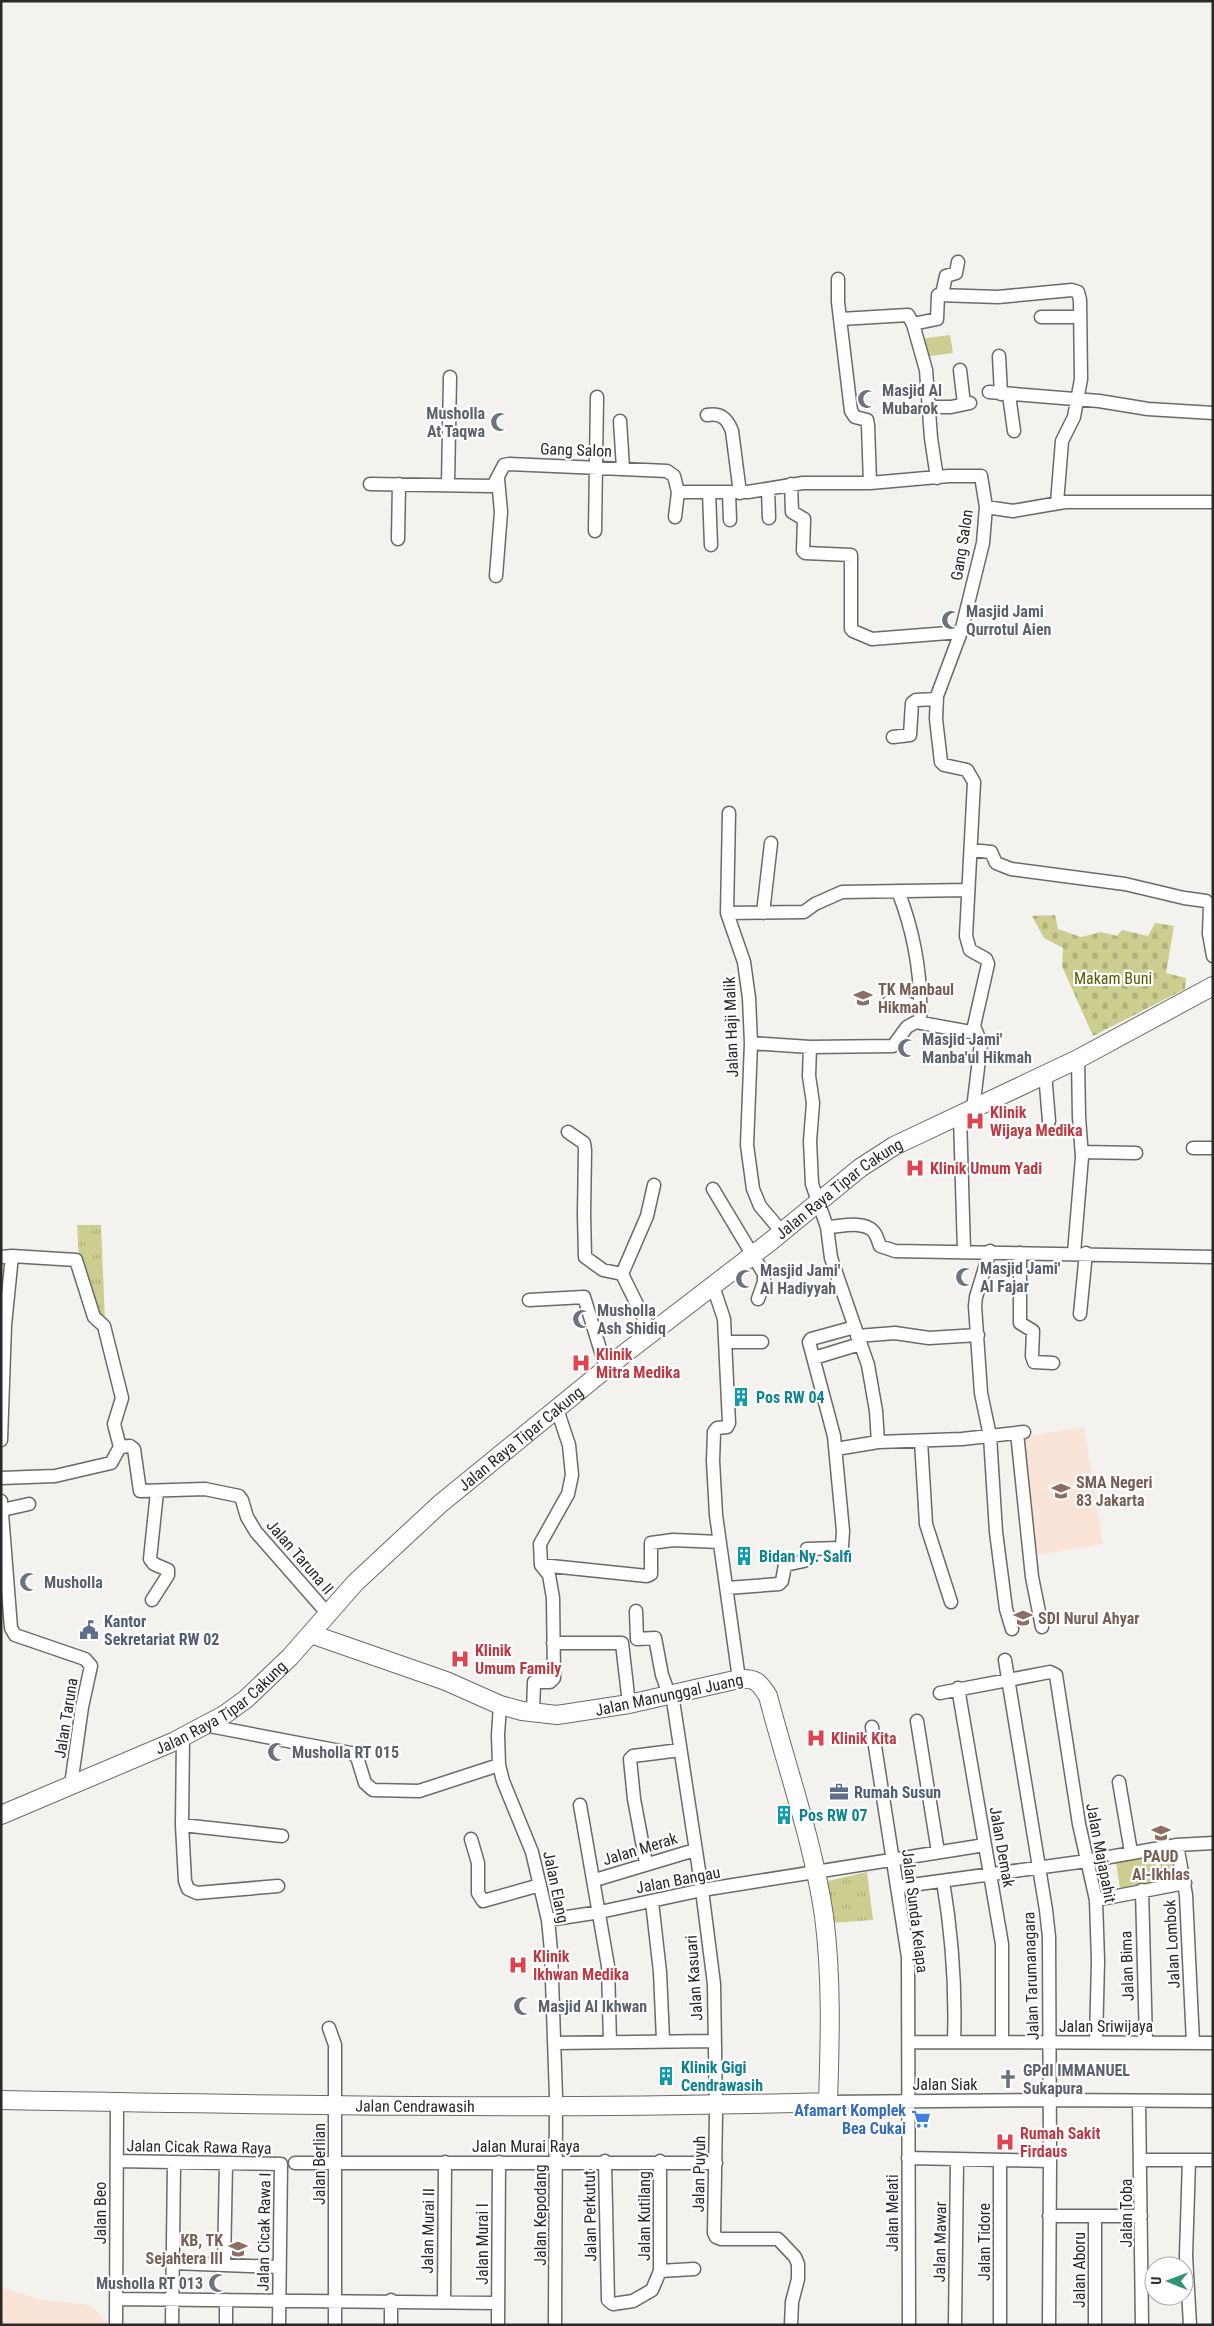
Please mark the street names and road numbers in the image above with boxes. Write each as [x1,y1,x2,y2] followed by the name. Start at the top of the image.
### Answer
[540,439,612,461] street label: Gang Salon
[947,508,977,582] street label: Gang Salon
[720,975,742,1078] street label: Jalan Haji Malik
[772,1134,905,1243] street label: Jalan Raya Tipar Cakung
[454,1382,587,1495] street label: Jalan Raya Tipar Cakung
[262,1516,338,1598] street label: Jalan Taruna II
[152,1656,290,1758] street label: Jalan Raya Tipar Cakung
[593,1670,745,1720] street label: Jalan Manunggal Juang
[50,1677,82,1759] street label: Jalan Taruna
[1082,1802,1120,1905] street label: Jalan Majapahit
[986,1805,1019,1890] street label: Jalan Demak
[600,1828,680,1869] street label: Jalan Merak
[898,1848,932,1974] street label: Jalan Sunda Kelapa
[539,1849,573,1925] street label: Jalan Elang
[634,1863,722,1897] street label: Jalan Bangau
[1160,1898,1184,1989] street label: Jalan Lombok
[1019,1911,1043,2041] street label: Jalan Tarumanagara
[1116,1931,1138,2001] street label: Jalan Bima
[682,1935,706,2021] street label: Jalan Kasuari
[1059,2017,1153,2036] street label: Jalan Sriwijaya
[913,2075,978,2094] street label: Jalan Siak
[355,2096,475,2116] street label: Jalan Cendrawasih
[310,2123,329,2205] street label: Jalan Berlian
[689,2135,709,2213] street label: Jalan Puyuh
[126,2136,272,2158] street label: Jalan Cicak Rawa Raya
[472,2137,580,2156] street label: Jalan Murai Raya
[531,2164,550,2266] street label: Jalan Kepodang
[580,2170,600,2262] street label: Jalan Perkutut
[635,2171,654,2261] street label: Jalan Kutilang
[253,2172,275,2292] street label: Jalan Cicak Rawa I
[883,2174,902,2252] street label: Jalan Melati
[1117,2179,1136,2247] street label: Jalan Toba
[91,2182,110,2244] street label: Jalan Beo
[418,2188,438,2274] street label: Jalan Murai II
[930,2201,950,2283] street label: Jalan Mawar
[473,2203,492,2285] street label: Jalan Murai I
[975,2203,994,2281] street label: Jalan Tidore
[1070,2232,1089,2308] street label: Jalan Aboru

